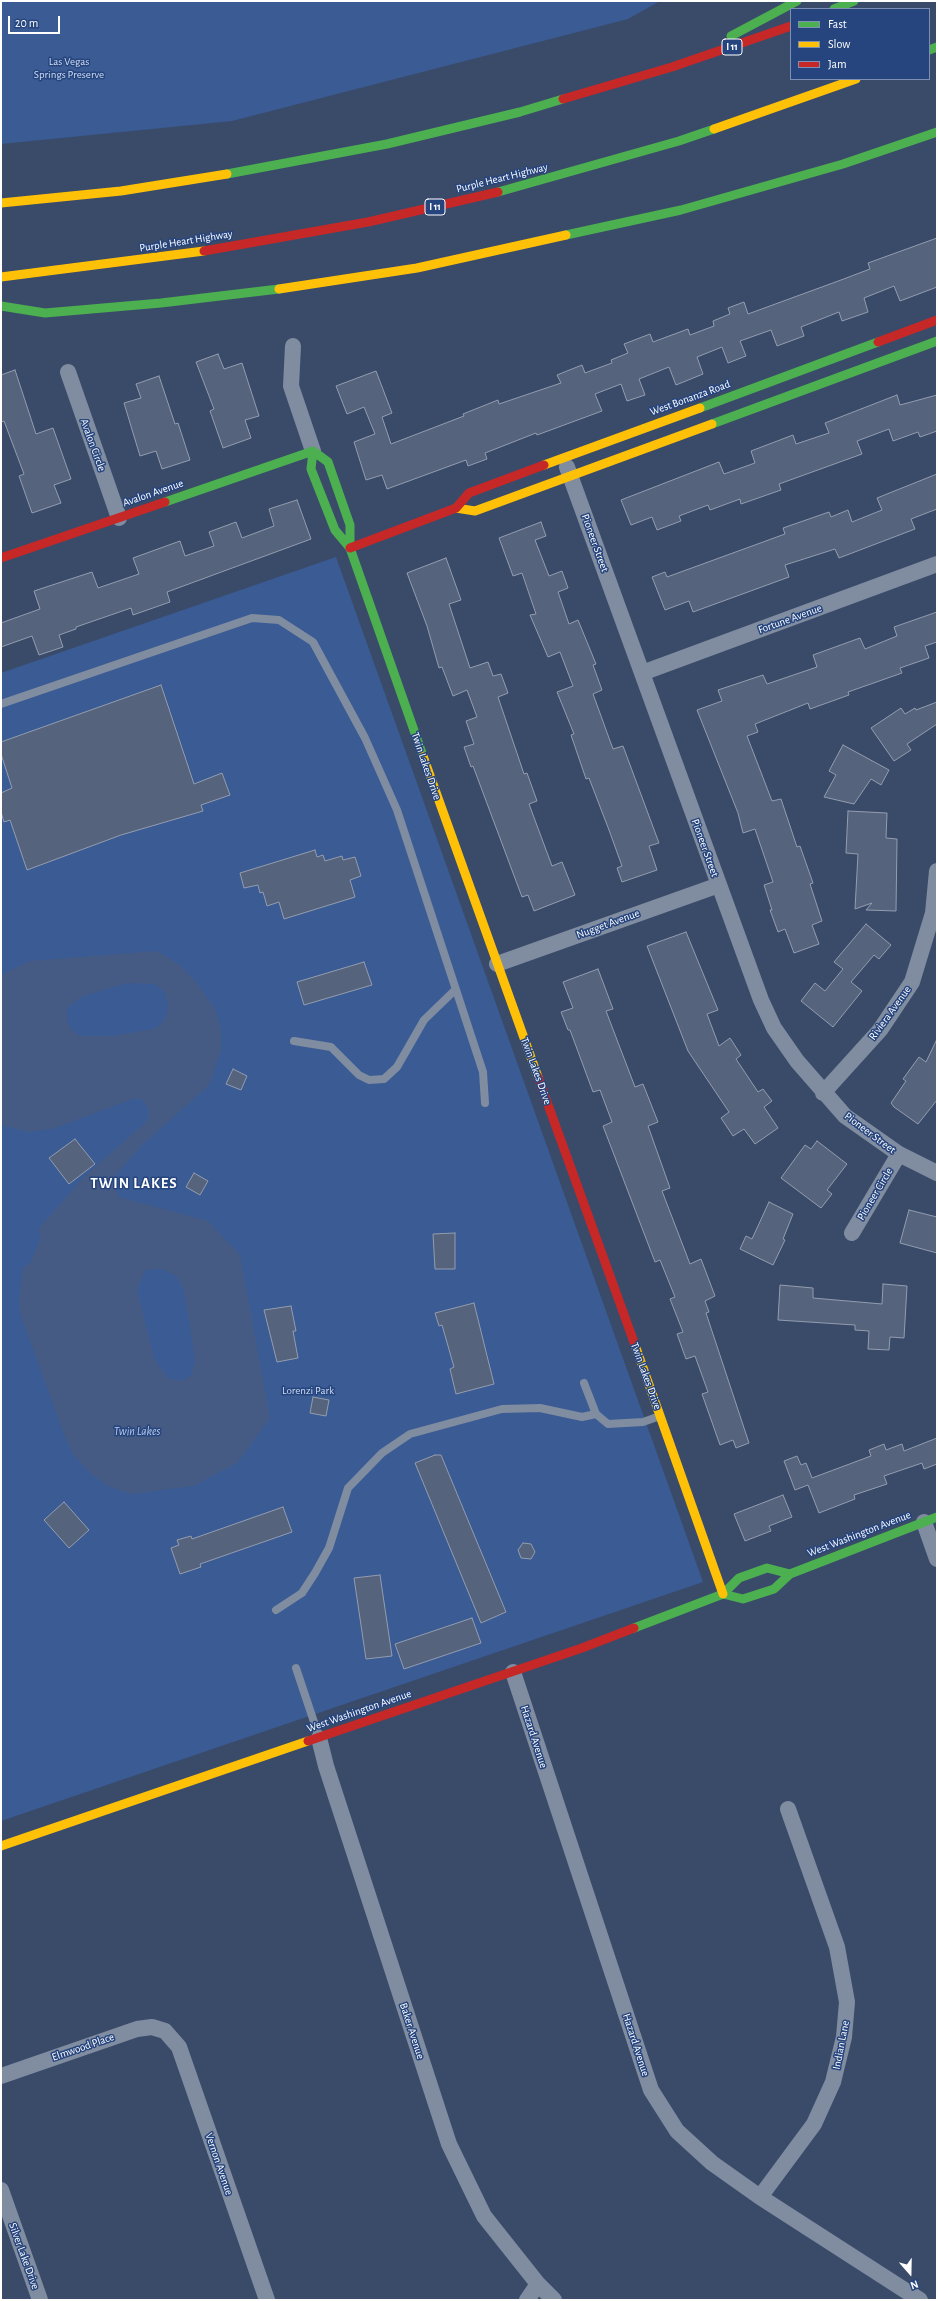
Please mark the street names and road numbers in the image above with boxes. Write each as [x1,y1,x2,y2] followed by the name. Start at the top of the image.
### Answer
[722,39,742,55] road number: I 11
[455,160,549,196] street label: Purple Heart Highway
[425,199,445,215] road number: I 11
[139,227,233,255] street label: Purple Heart Highway
[648,377,732,419] street label: West Bonanza Road
[77,417,109,473] street label: Avalon Circle
[121,476,185,510] street label: Avalon Avenue
[578,512,612,574] street label: Pioneer Street
[756,601,824,637] street label: Fortune Avenue
[408,730,444,802] street label: Twin Lakes Drive
[688,817,722,879] street label: Pioneer Street
[575,906,641,942] street label: Nugget Avenue
[866,983,914,1043] street label: Riviera Avenue
[518,1036,554,1106] street label: Twin Lakes Drive
[842,1109,898,1157] street label: Pioneer Street
[854,1165,896,1223] street label: Pioneer Circle
[628,1341,664,1411] street label: Twin Lakes Drive
[805,1508,913,1560] street label: West Washington Avenue
[305,1687,413,1735] street label: West Washington Avenue
[518,1704,550,1770] street label: Hazard Avenue
[397,2001,427,2061] street label: Baker Avenue
[620,2012,652,2078] street label: Hazard Avenue
[830,2019,852,2071] street label: Indian Lane
[50,2030,116,2064] street label: Elmwood Place
[202,2131,236,2197] street label: Vernon Avenue
[6,2221,42,2291] street label: Silver Lake Drive

